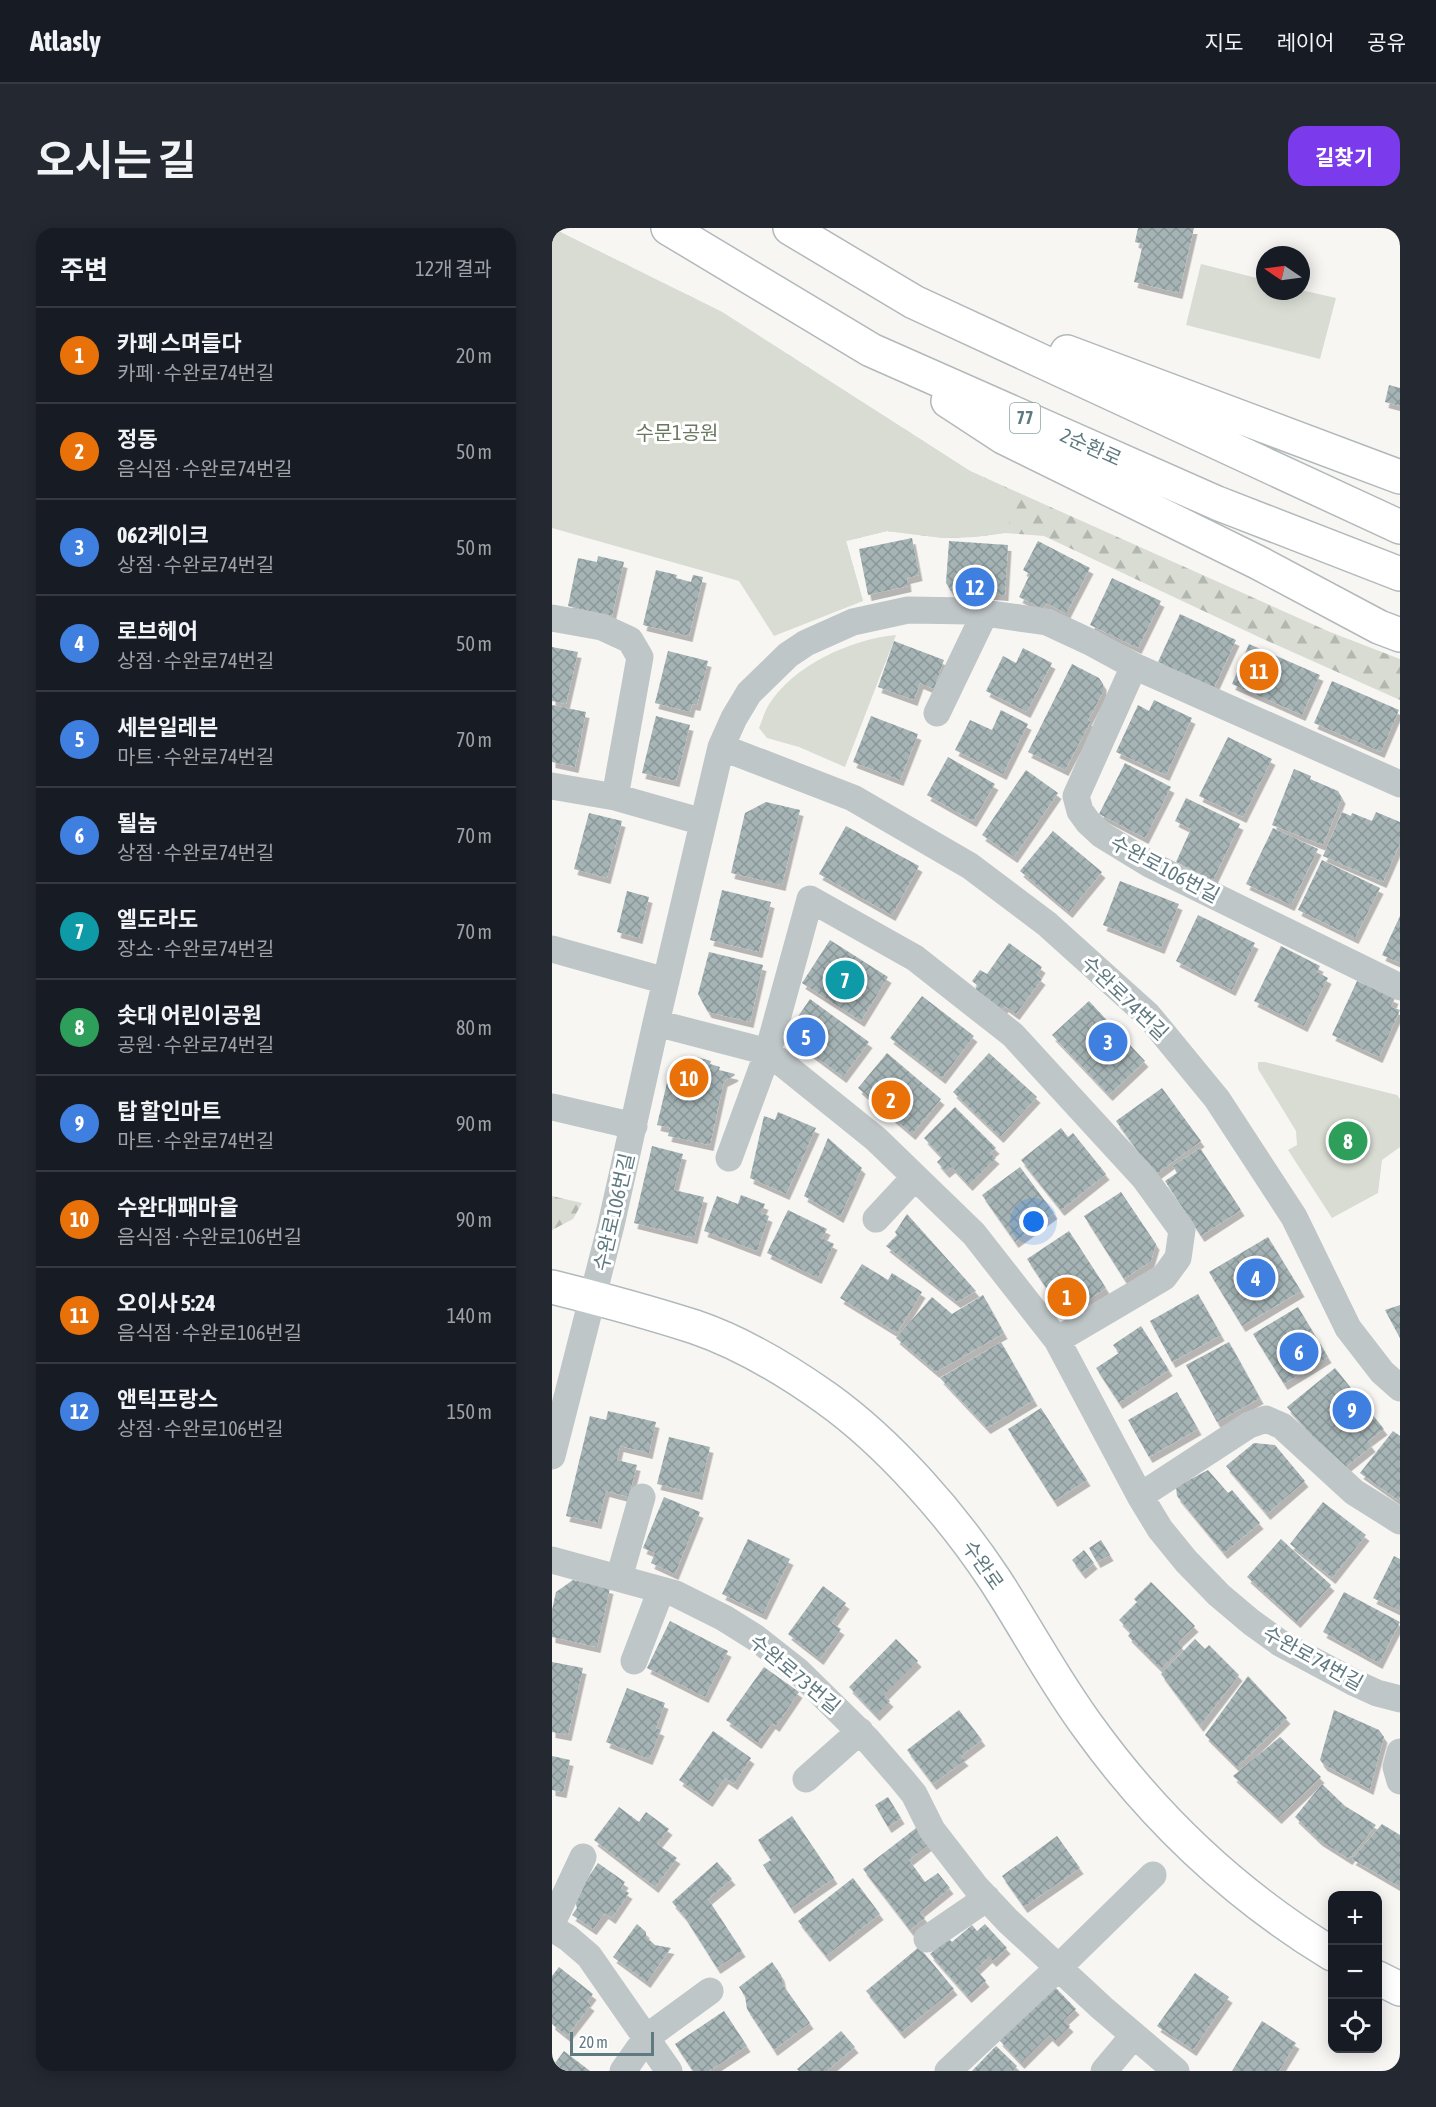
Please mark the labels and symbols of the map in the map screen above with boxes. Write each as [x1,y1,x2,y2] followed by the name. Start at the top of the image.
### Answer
[1256,246,1310,300] north arrow
[1010,403,1040,433] road number: 77
[636,421,719,444] park label: 수문1공원
[1057,423,1125,470] street label: 2순환로
[956,564,994,610] pin: 12
[1240,648,1278,694] pin: 11
[1107,830,1224,907] street label: 수완로106번길
[1078,951,1173,1044] street label: 수완로74번길
[826,958,864,1002] pin: 7
[786,1014,826,1060] pin: 5
[1088,1020,1128,1064] pin: 3
[670,1056,708,1100] pin: 10
[872,1078,910,1122] pin: 2
[1328,1118,1368,1164] pin: 8
[589,1151,638,1273] street label: 수완로106번길
[1019,1207,1048,1236] your location
[1236,1256,1276,1300] pin: 4
[1048,1274,1086,1320] pin: 1
[1280,1330,1318,1374] pin: 6
[1332,1388,1372,1432] pin: 9
[958,1536,1009,1594] street label: 수완로
[1259,1621,1367,1694] street label: 수완로74번길
[745,1629,845,1718] street label: 수완로73번길
[570,2029,654,2056] scale bar

